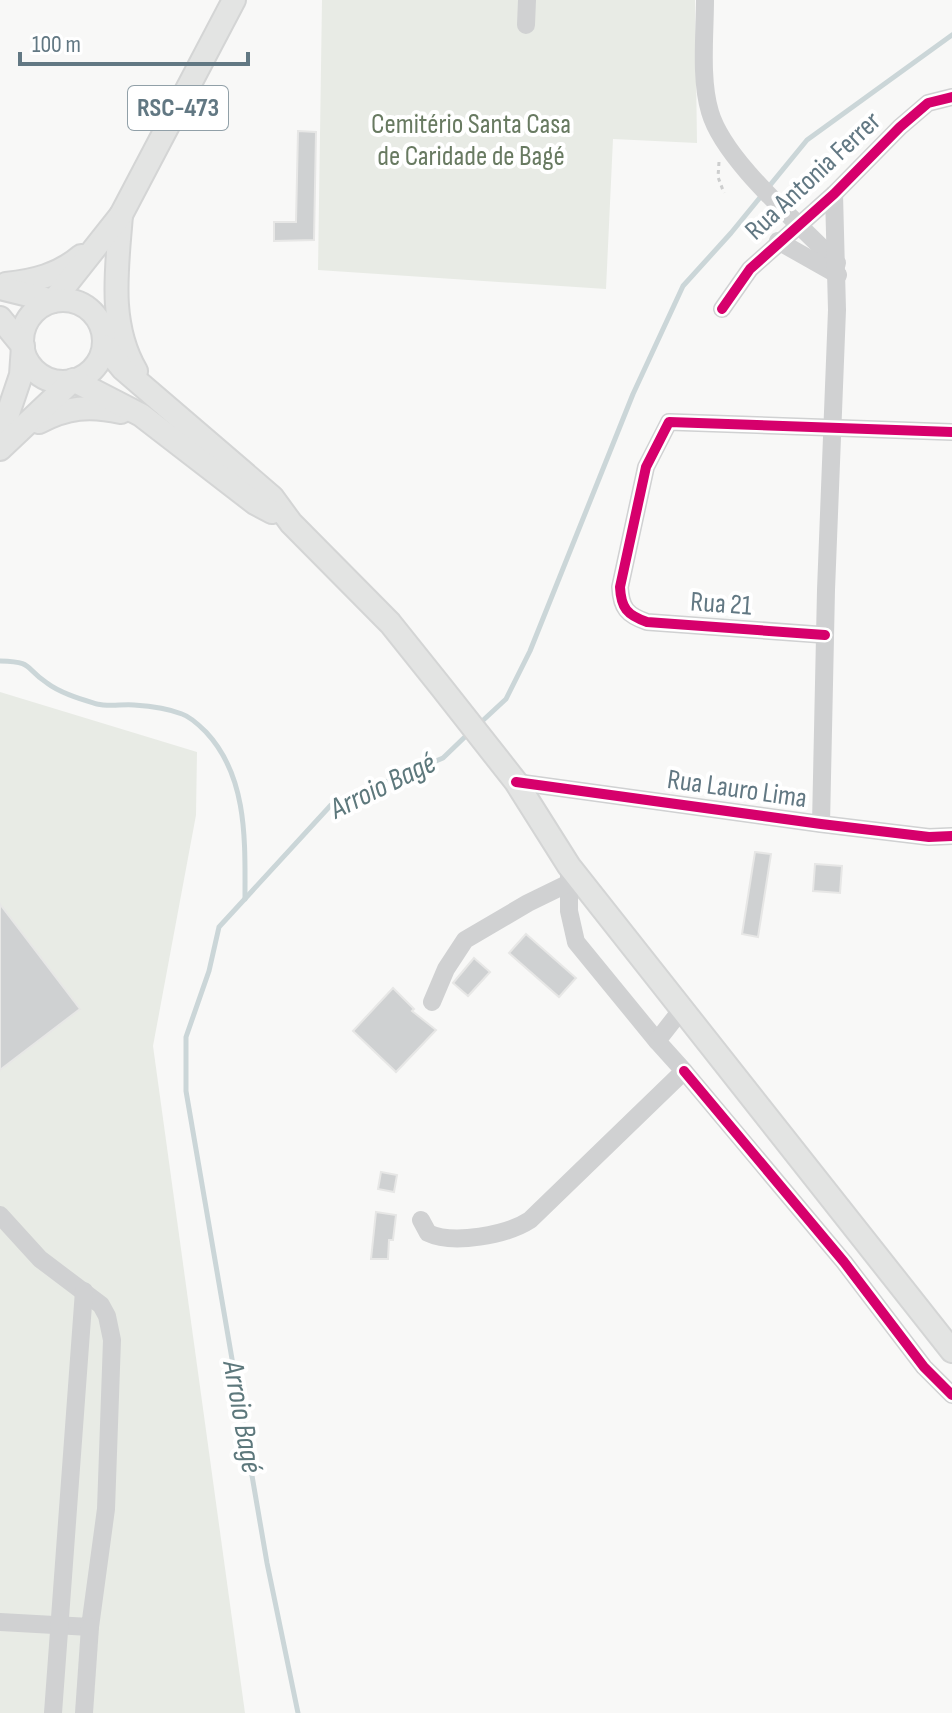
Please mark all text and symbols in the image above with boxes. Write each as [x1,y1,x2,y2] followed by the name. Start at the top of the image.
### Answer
[20,16,248,66] scale bar
[32,30,81,59] text: 100 m
[128,86,228,130] road number: RSC-473
[738,105,888,247] street label: Rua Antonia Ferrer
[371,108,571,173] park label: Cemitério Santa Casa de Caridade de Bagé
[689,585,753,623] street label: Rua 21
[323,745,442,827] water label: Arroio Bagé
[665,763,809,815] street label: Rua Lauro Lima
[214,1357,270,1476] water label: Arroio Bagé

